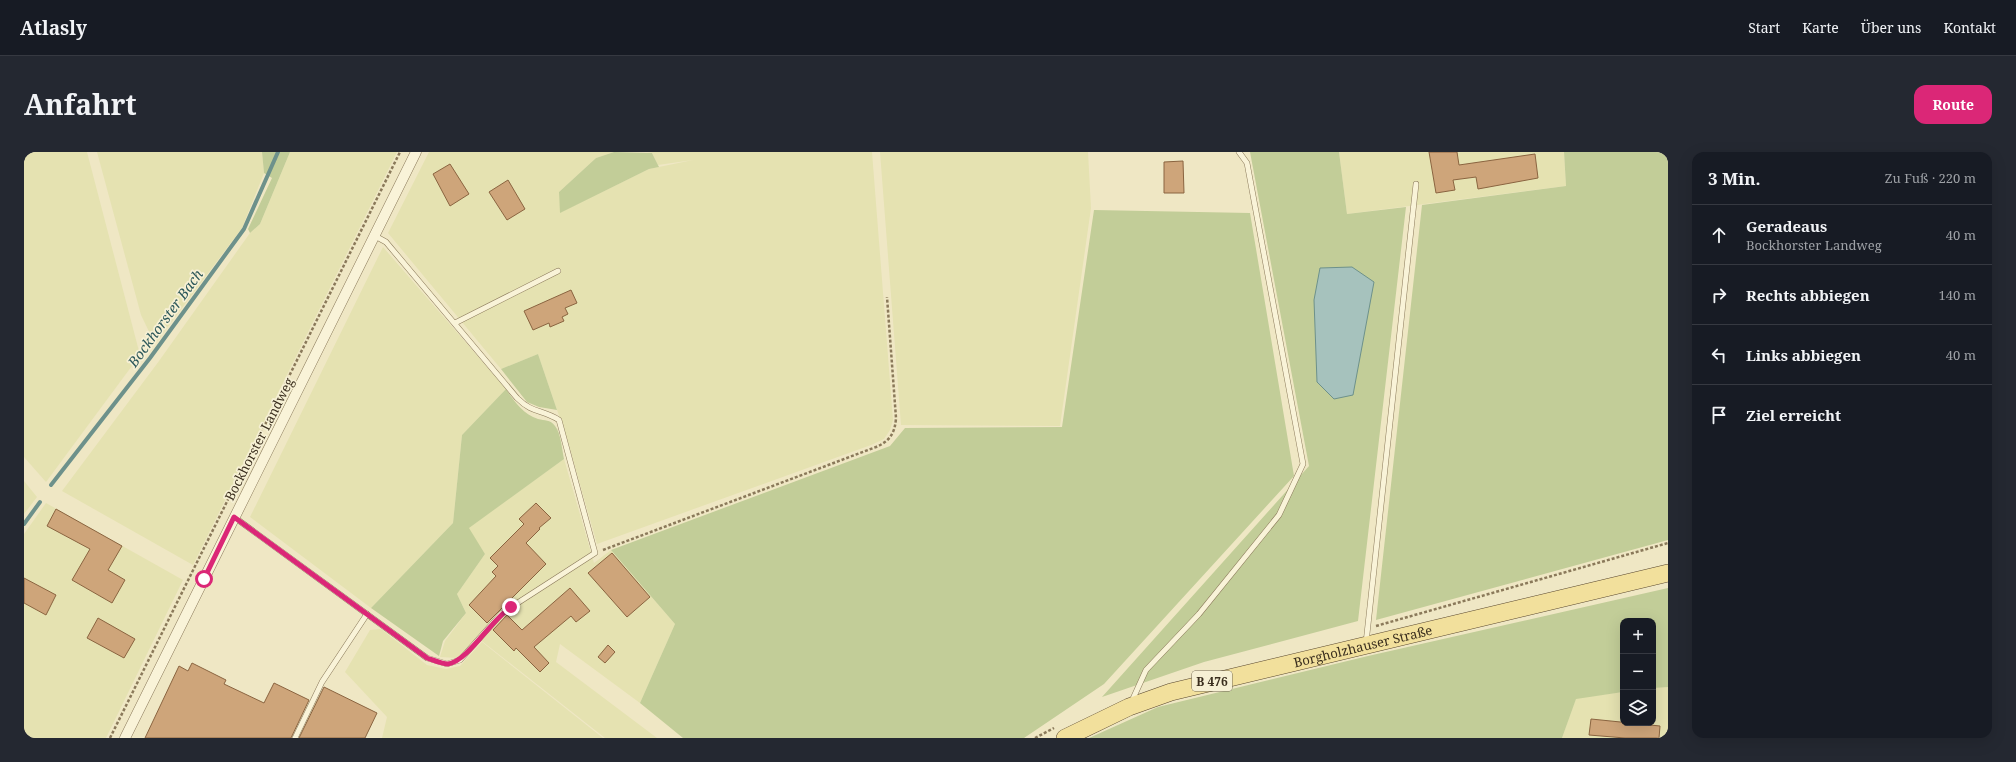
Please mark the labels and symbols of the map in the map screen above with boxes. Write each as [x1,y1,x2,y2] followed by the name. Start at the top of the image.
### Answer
[123,265,207,371] water label: Bockhorster Bach
[220,374,298,504] street label: Bockhorster Landweg
[195,570,213,588] route start
[502,598,520,616] route end
[1292,621,1434,671] street label: Borgholzhauser Straße
[1192,671,1232,691] road number: B 476

